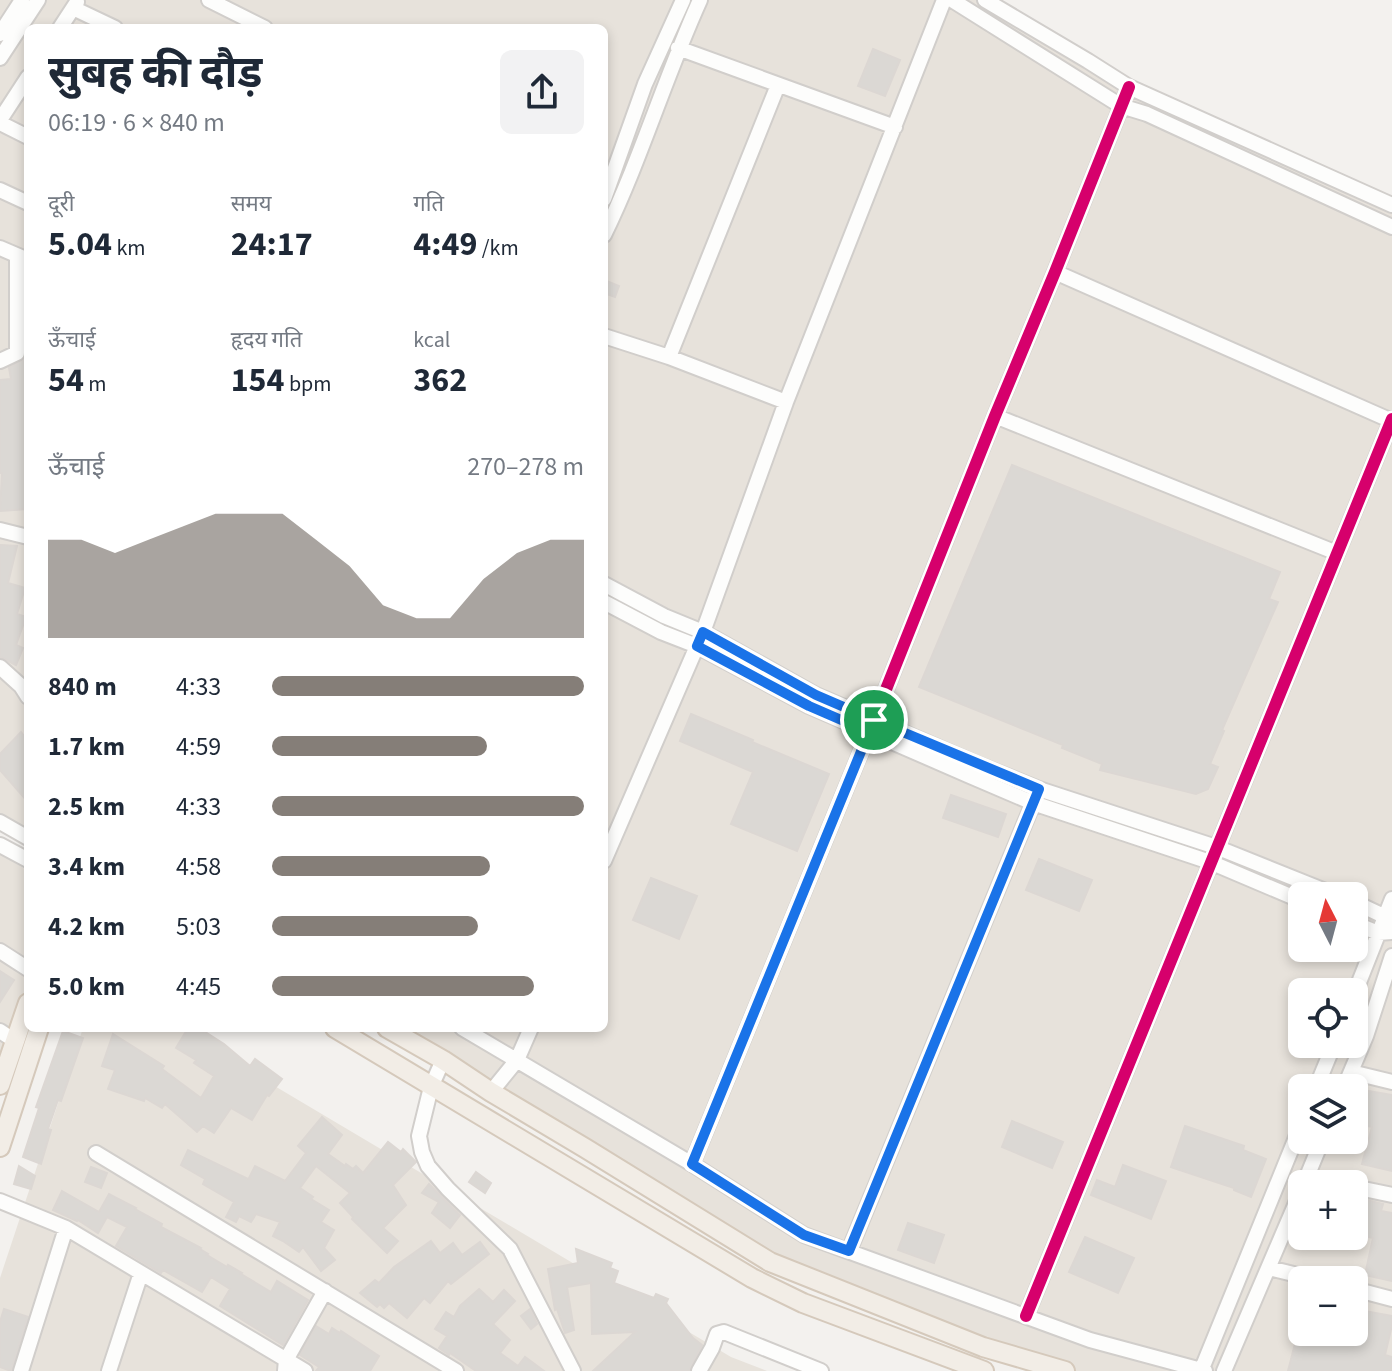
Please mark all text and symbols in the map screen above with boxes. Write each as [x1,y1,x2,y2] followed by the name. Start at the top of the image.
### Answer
[48,42,262,105] text: सुबह की दौड़
[500,50,584,134] button: share
[48,104,225,141] text: 06:19 · 6 × 840 m
[48,188,74,220] text: दूरी
[231,188,271,220] text: समय
[413,188,444,220] text: गति
[48,220,112,269] text: 5.04
[231,220,313,269] text: 24:17
[413,220,477,269] text: 4:49
[112,232,146,264] text: km
[477,232,519,264] text: /km
[48,324,96,356] text: ऊँचाई
[231,324,302,356] text: हृदय गति
[413,324,450,356] text: kcal
[48,356,84,405] text: 54
[231,356,285,405] text: 154
[413,356,467,405] text: 362
[84,368,107,400] text: m
[285,368,332,400] text: bpm
[48,448,104,485] text: ऊँचाई
[467,448,584,485] text: 270–278 m
[48,668,117,705] text: 840 m
[176,668,221,705] text: 4:33
[840,686,908,754] pin
[852,698,896,742] icon: arrive
[48,728,125,765] text: 1.7 km
[176,728,221,765] text: 4:59
[48,788,125,825] text: 2.5 km
[176,788,221,825] text: 4:33
[48,848,125,885] text: 3.4 km
[176,848,221,885] text: 4:58
[1288,882,1368,962] north arrow
[1288,882,1368,1346] map controls
[48,908,125,945] text: 4.2 km
[176,908,221,945] text: 5:03
[48,968,125,1005] text: 5.0 km
[176,968,221,1005] text: 4:45
[1288,978,1368,1058] button: locate
[1288,1074,1368,1154] button: layers
[1288,1170,1368,1250] button: +
[1288,1266,1368,1346] button: −

